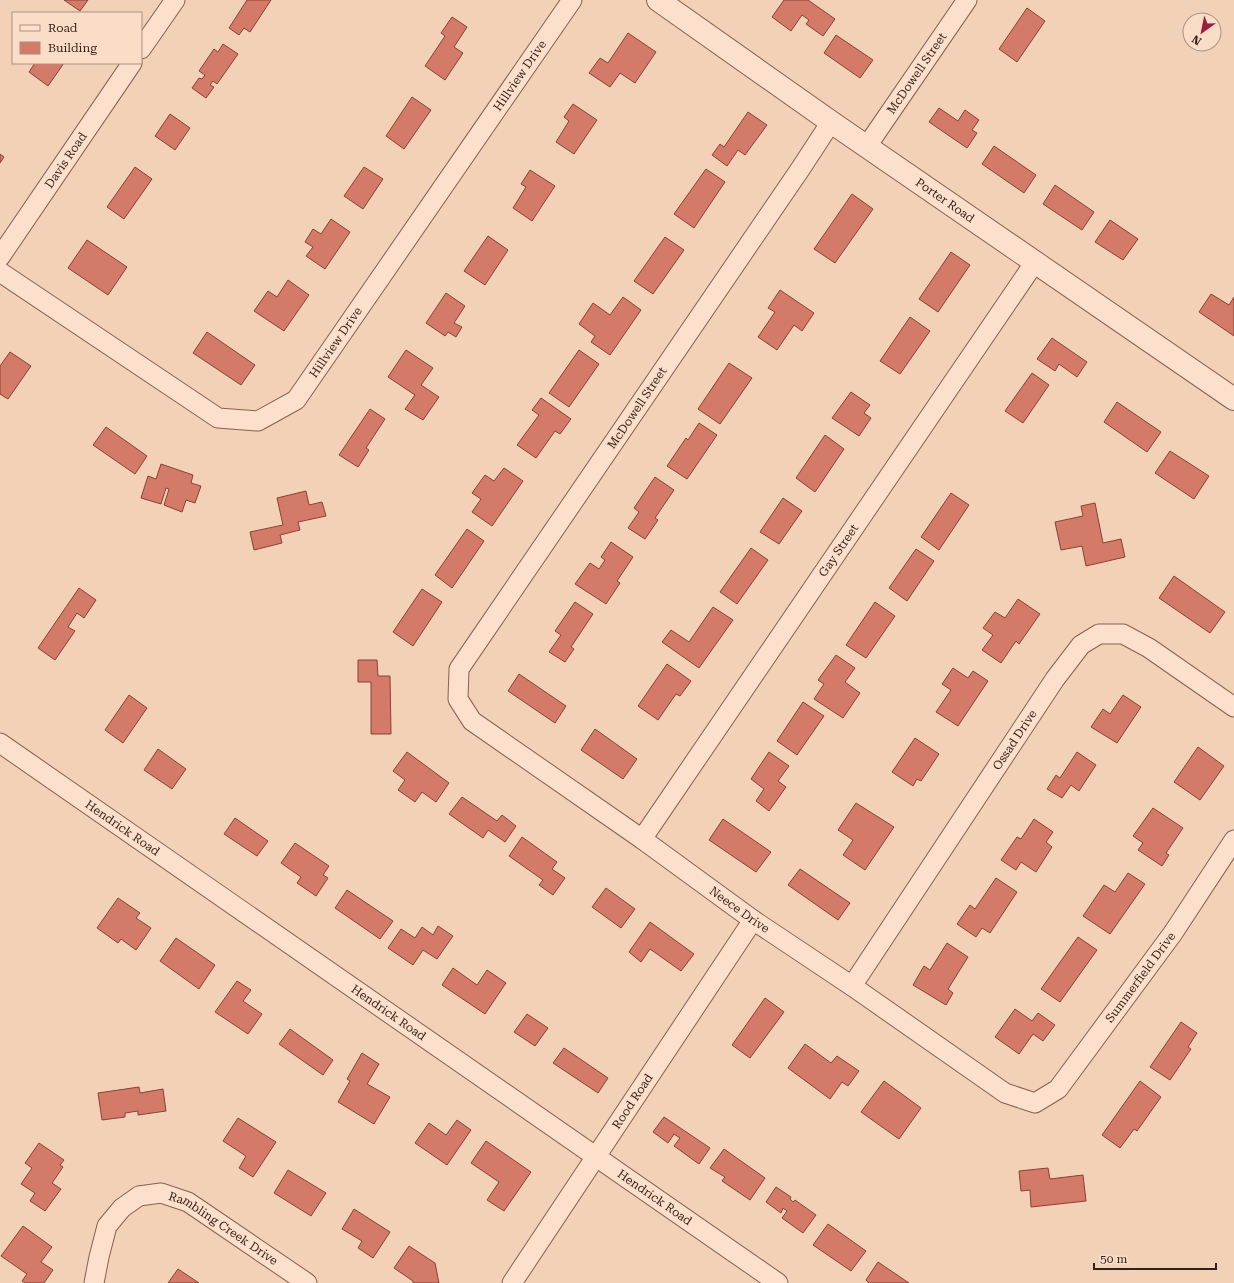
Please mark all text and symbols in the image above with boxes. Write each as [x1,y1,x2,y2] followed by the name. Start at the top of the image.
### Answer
[12,12,142,64] legend
[1182,12,1222,52] north arrow
[48,21,78,35] text: Road
[884,30,950,117] street label: McDowell Street
[1189,32,1204,48] text: N
[491,37,549,114] street label: Hillview Drive
[48,41,97,55] text: Building
[42,129,90,191] street label: Davis Road
[913,175,977,226] street label: Porter Road
[307,304,365,380] street label: Hillview Drive
[604,364,670,452] street label: McDowell Street
[816,521,862,579] street label: Gay Street
[990,707,1040,773] street label: Ossad Drive
[82,797,163,859] street label: Hendrick Road
[707,884,772,936] street label: Neece Drive
[1102,929,1179,1025] street label: Summerfield Drive
[349,982,429,1044] street label: Hendrick Road
[609,1071,656,1132] street label: Rood Road
[615,1167,695,1228] street label: Hendrick Road
[167,1189,281,1268] street label: Rambling Creek Drive
[1094,1245,1216,1271] scale bar
[1100,1252,1127,1266] text: 50 m

